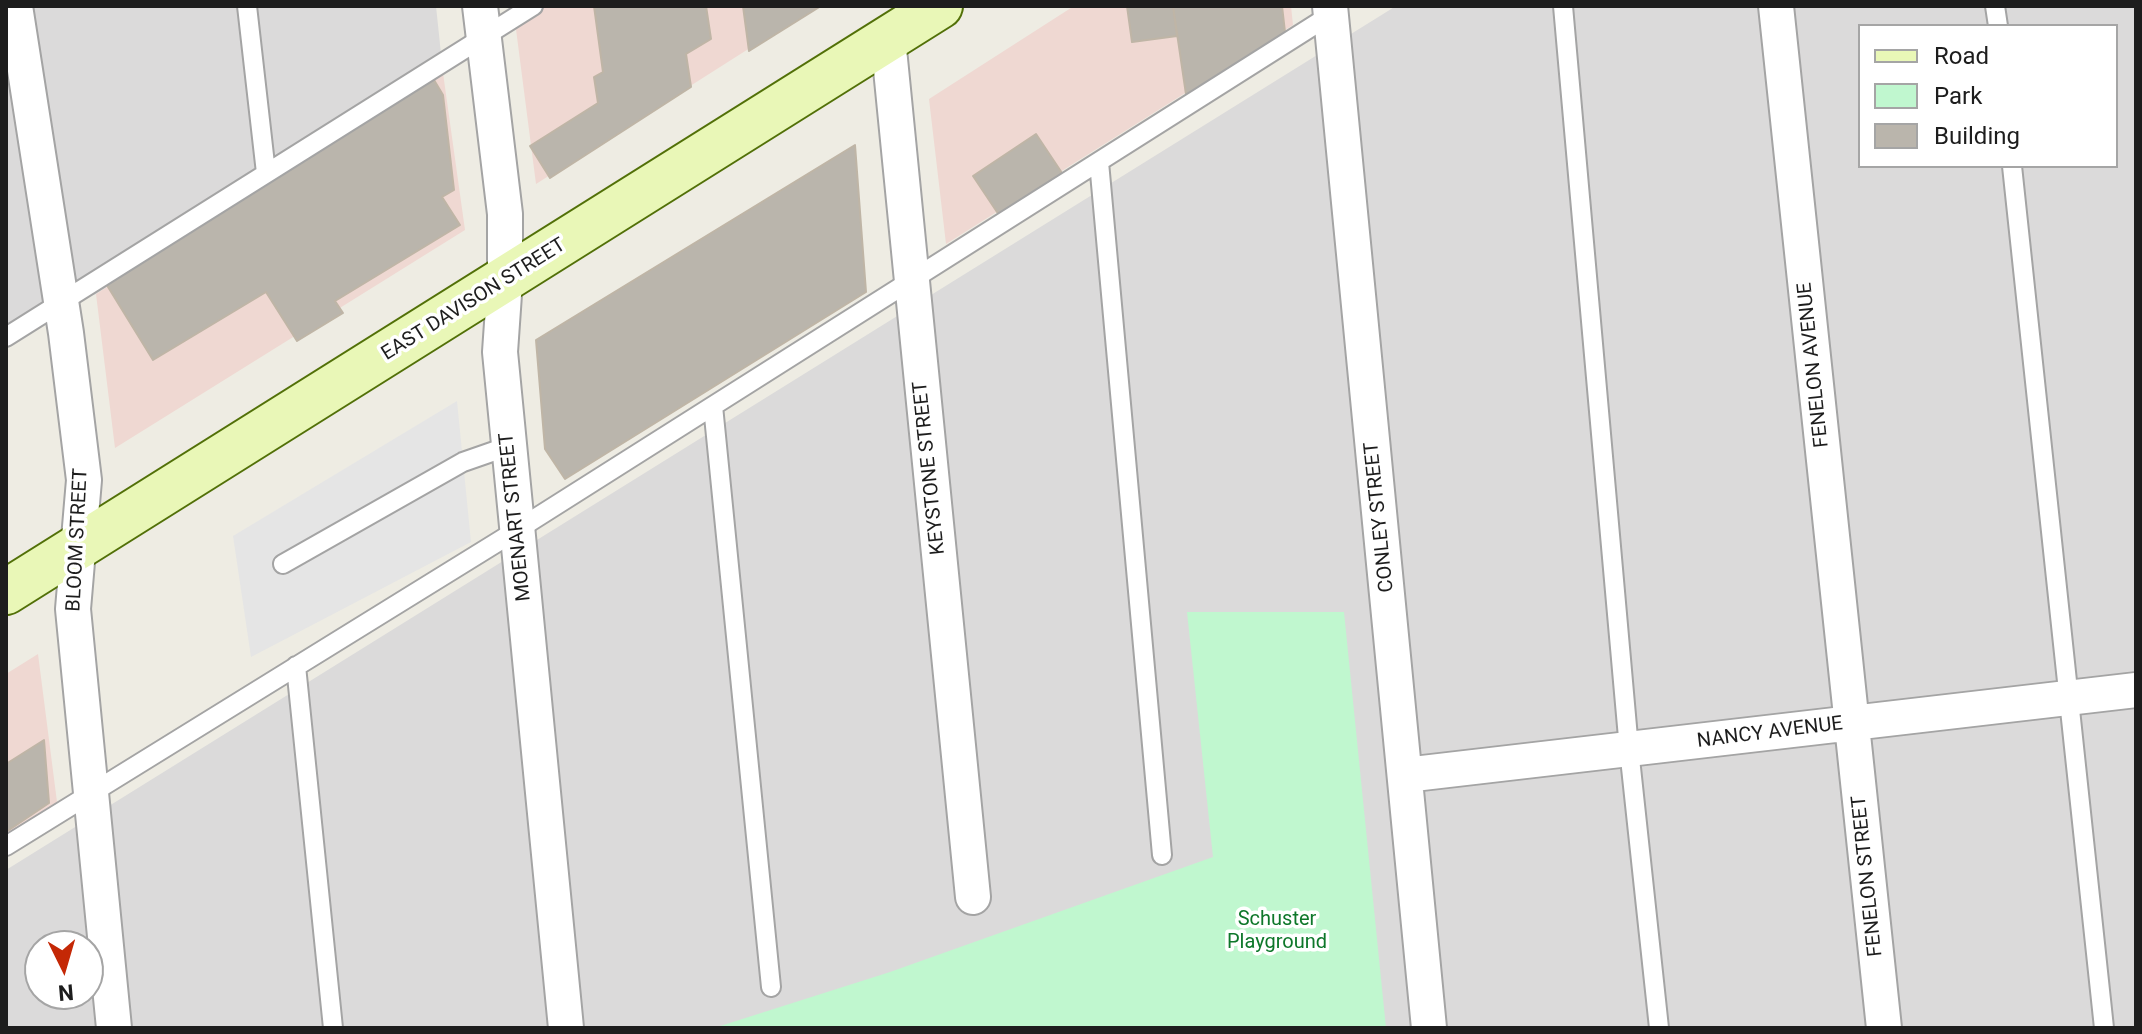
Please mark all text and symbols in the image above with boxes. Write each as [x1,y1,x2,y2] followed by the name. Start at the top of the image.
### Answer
[1858,24,2118,168] legend
[1934,42,1989,70] text: Road
[1934,82,1982,110] text: Park
[1934,122,2020,150] text: Building
[378,234,570,366] street label: EAST DAVISON STREET
[1793,281,1835,449] street label: FENELON AVENUE
[909,380,951,556] street label: KEYSTONE STREET
[495,431,537,603] street label: MOENART STREET
[1360,441,1400,593] street label: CONLEY STREET
[62,468,94,612] street label: BLOOM STREET
[1696,712,1844,754] street label: NANCY AVENUE
[1848,794,1888,958] street label: FENELON STREET
[1227,908,1327,955] park label: Schuster Playground
[24,930,104,1010] north arrow
[57,979,75,1006] text: N

